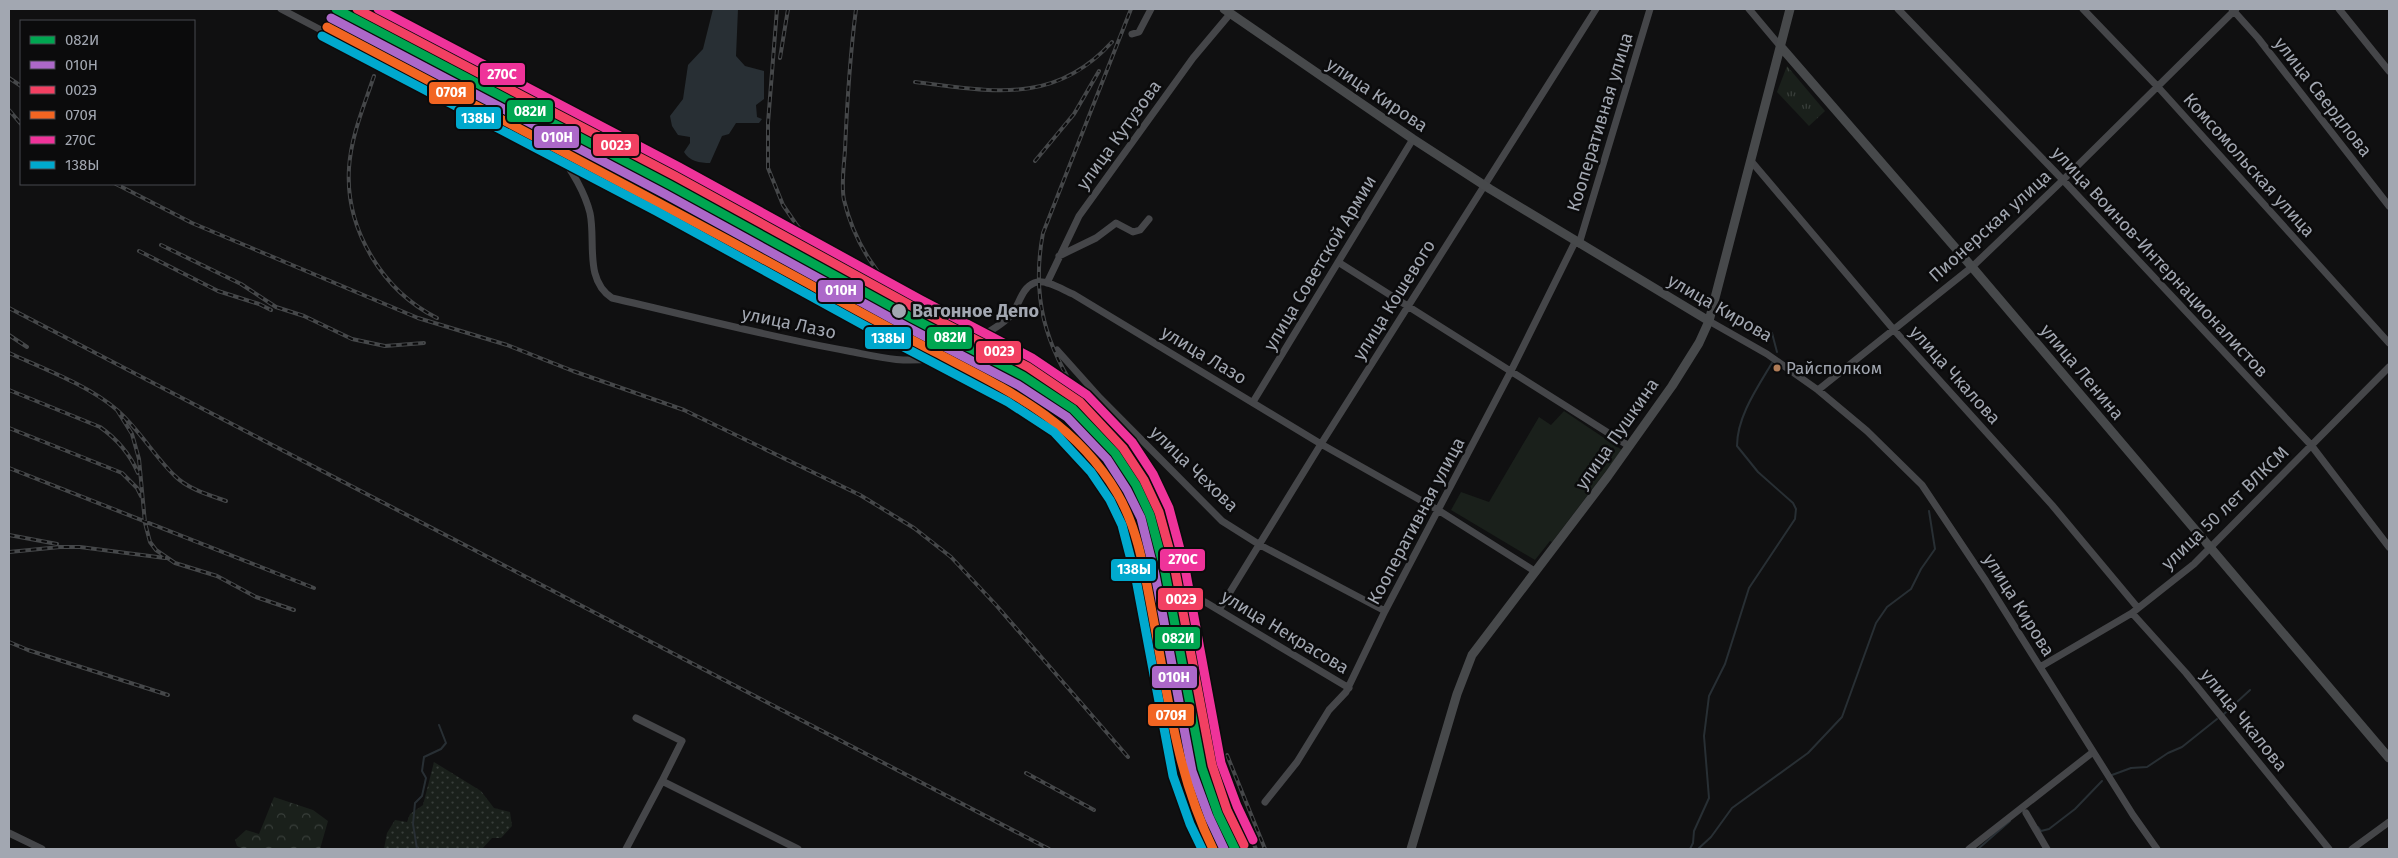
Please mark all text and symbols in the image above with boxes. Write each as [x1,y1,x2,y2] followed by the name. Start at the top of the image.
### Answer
[20,20,195,185] legend
[1562,30,1638,214] street label: Кооперативная улица
[65,31,99,49] text: 082И
[2269,33,2377,161] street label: улица Свердлова
[1322,53,1432,137] street label: улица Кирова
[65,56,98,74] text: 010Н
[479,62,526,86] line badge: 270С
[487,66,517,83] text: 270С
[1072,76,1166,194] street label: улица Кутузова
[65,81,97,99] text: 002Э
[428,81,475,105] line badge: 070Я
[435,84,467,101] text: 070Я
[2179,88,2319,242] street label: Комсомольская улица
[506,99,554,123] line badge: 082И
[514,103,546,120] text: 082И
[65,106,97,124] text: 070Я
[455,106,502,130] line badge: 138Ы
[461,110,495,127] text: 138Ы
[533,125,580,149] line badge: 010Н
[541,129,573,146] text: 010Н
[65,131,96,149] text: 270С
[592,133,640,157] line badge: 002Э
[600,137,632,154] text: 002Э
[2047,142,2273,382] street label: улица Воинов-Интернационалистов
[65,156,100,174] text: 138Ы
[1924,165,2056,287] street label: Пионерская улица
[1259,171,1381,355] street label: улица Советской Армии
[1348,236,1440,364] street label: улица Кошевого
[1664,269,1776,347] street label: улица Кирова
[817,279,864,303] line badge: 010Н
[825,282,857,299] text: 010Н
[912,300,1039,322] place label: Вагонное Депо
[740,302,838,344] street label: улица Лазо
[890,302,908,320] marker: Вагонное Депо
[2035,320,2129,424] street label: улица Ленина
[1157,321,1251,389] street label: улица Лазо
[1905,321,2005,429] street label: улица Чкалова
[864,326,912,350] line badge: 138Ы
[926,326,973,350] line badge: 082И
[934,329,966,346] text: 082И
[871,330,905,347] text: 138Ы
[975,340,1022,364] line badge: 002Э
[983,343,1015,360] text: 002Э
[1786,358,1882,379] place label: Райсполком
[1772,363,1782,373] marker: Райсполком
[1570,374,1664,494] street label: улица Пушкина
[1145,421,1243,517] street label: улица Чехова
[1363,434,1469,608] street label: Кооперативная улица
[2157,442,2293,574] street label: улица 50 лет ВЛКСМ
[1159,548,1206,572] line badge: 270С
[1979,549,2059,661] street label: улица Кирова
[1168,551,1198,568] text: 270С
[1110,558,1157,582] line badge: 138Ы
[1117,561,1151,578] text: 138Ы
[1217,585,1353,679] street label: улица Некрасова
[1157,587,1204,611] line badge: 002Э
[1165,591,1197,608] text: 002Э
[1154,626,1201,650] line badge: 082И
[1162,630,1194,647] text: 082И
[2196,664,2292,776] street label: улица Чкалова
[1151,665,1198,689] line badge: 010Н
[1158,669,1190,686] text: 010Н
[1147,703,1195,727] line badge: 070Я
[1155,707,1187,724] text: 070Я

